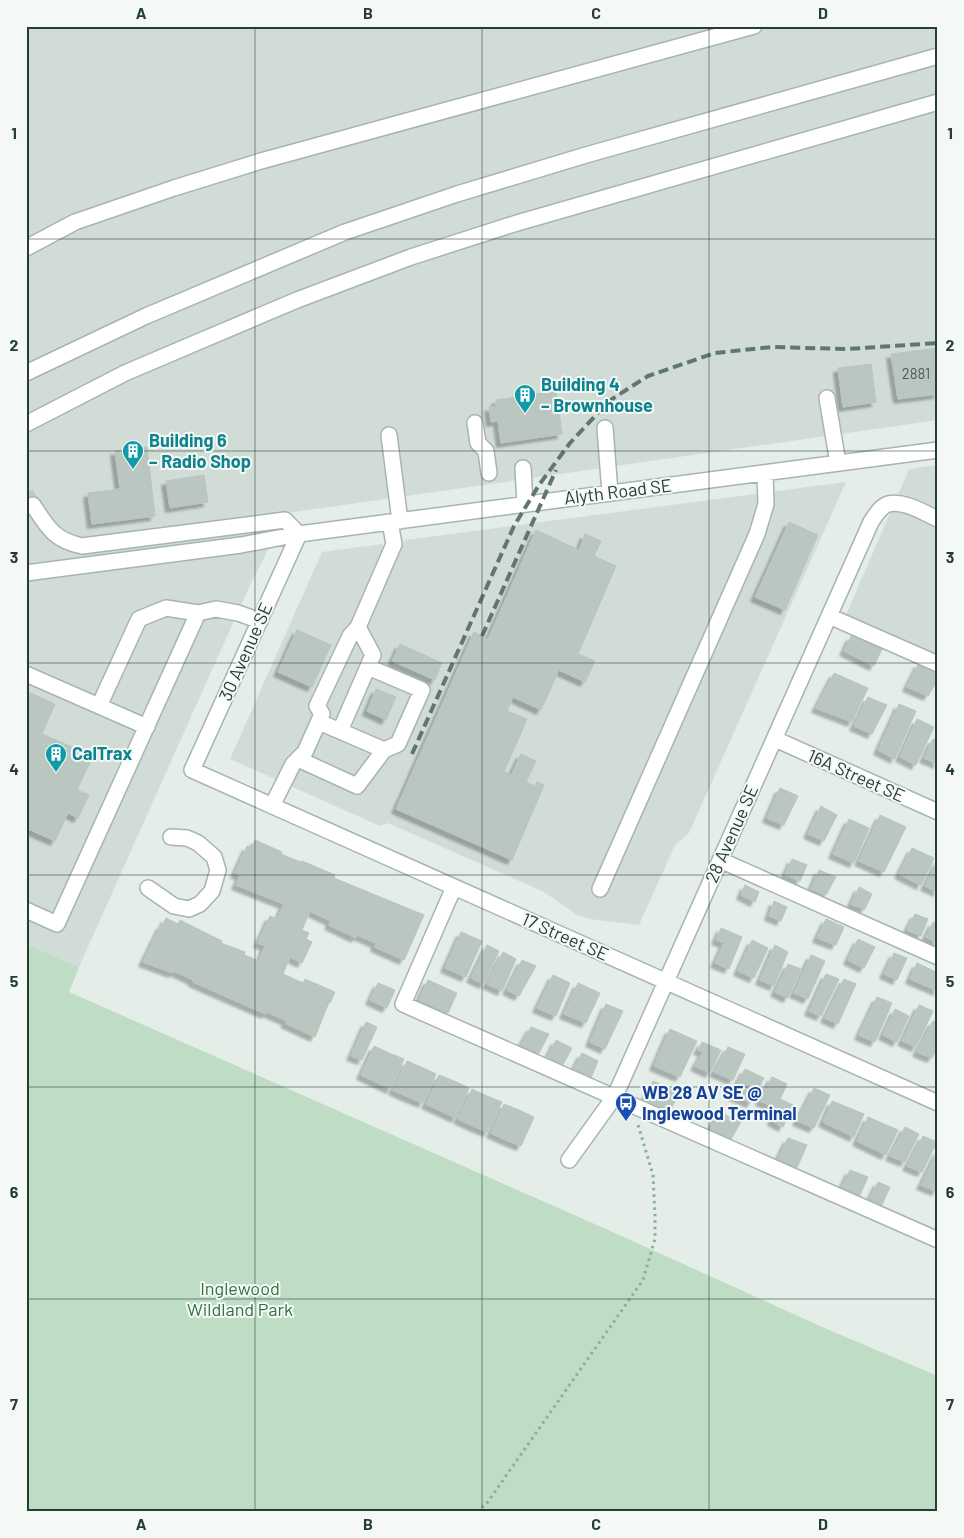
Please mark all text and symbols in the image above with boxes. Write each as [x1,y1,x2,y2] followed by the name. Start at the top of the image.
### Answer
[136,3,147,22] text: A
[363,3,373,22] text: B
[591,3,601,22] text: C
[818,3,828,22] text: D
[11,123,17,142] text: 1
[947,123,953,142] text: 1
[10,335,19,354] text: 2
[946,335,955,354] text: 2
[902,364,930,382] house number: 2881
[541,373,653,416] place label: Building 4 – Brownhouse
[513,383,537,414] building icon: Building 4 – Brownhouse
[149,429,251,472] place label: Building 6 – Radio Shop
[121,439,145,470] building icon: Building 6 – Radio Shop
[563,474,673,509] street label: Alyth Road SE
[10,547,18,566] text: 3
[946,547,954,566] text: 3
[214,599,277,704] street label: 30 Avenue SE
[44,742,68,773] building icon: CalTrax
[72,742,133,764] place label: CalTrax
[804,744,908,806] street label: 16A Street SE
[9,759,19,778] text: 4
[945,759,955,778] text: 4
[700,781,762,886] street label: 28 Avenue SE
[519,907,612,965] street label: 17 Street SE
[10,971,19,990] text: 5
[946,971,955,990] text: 5
[642,1081,797,1124] place label: WB 28 AV SE @ Inglewood Terminal
[614,1091,638,1122] bus stop icon: WB 28 AV SE @ Inglewood Terminal
[10,1182,19,1201] text: 6
[946,1182,955,1201] text: 6
[187,1277,293,1320] park label: Inglewood Wildland Park
[10,1394,18,1413] text: 7
[946,1394,954,1413] text: 7
[136,1514,147,1533] text: A
[363,1514,373,1533] text: B
[591,1514,601,1533] text: C
[818,1514,828,1533] text: D

